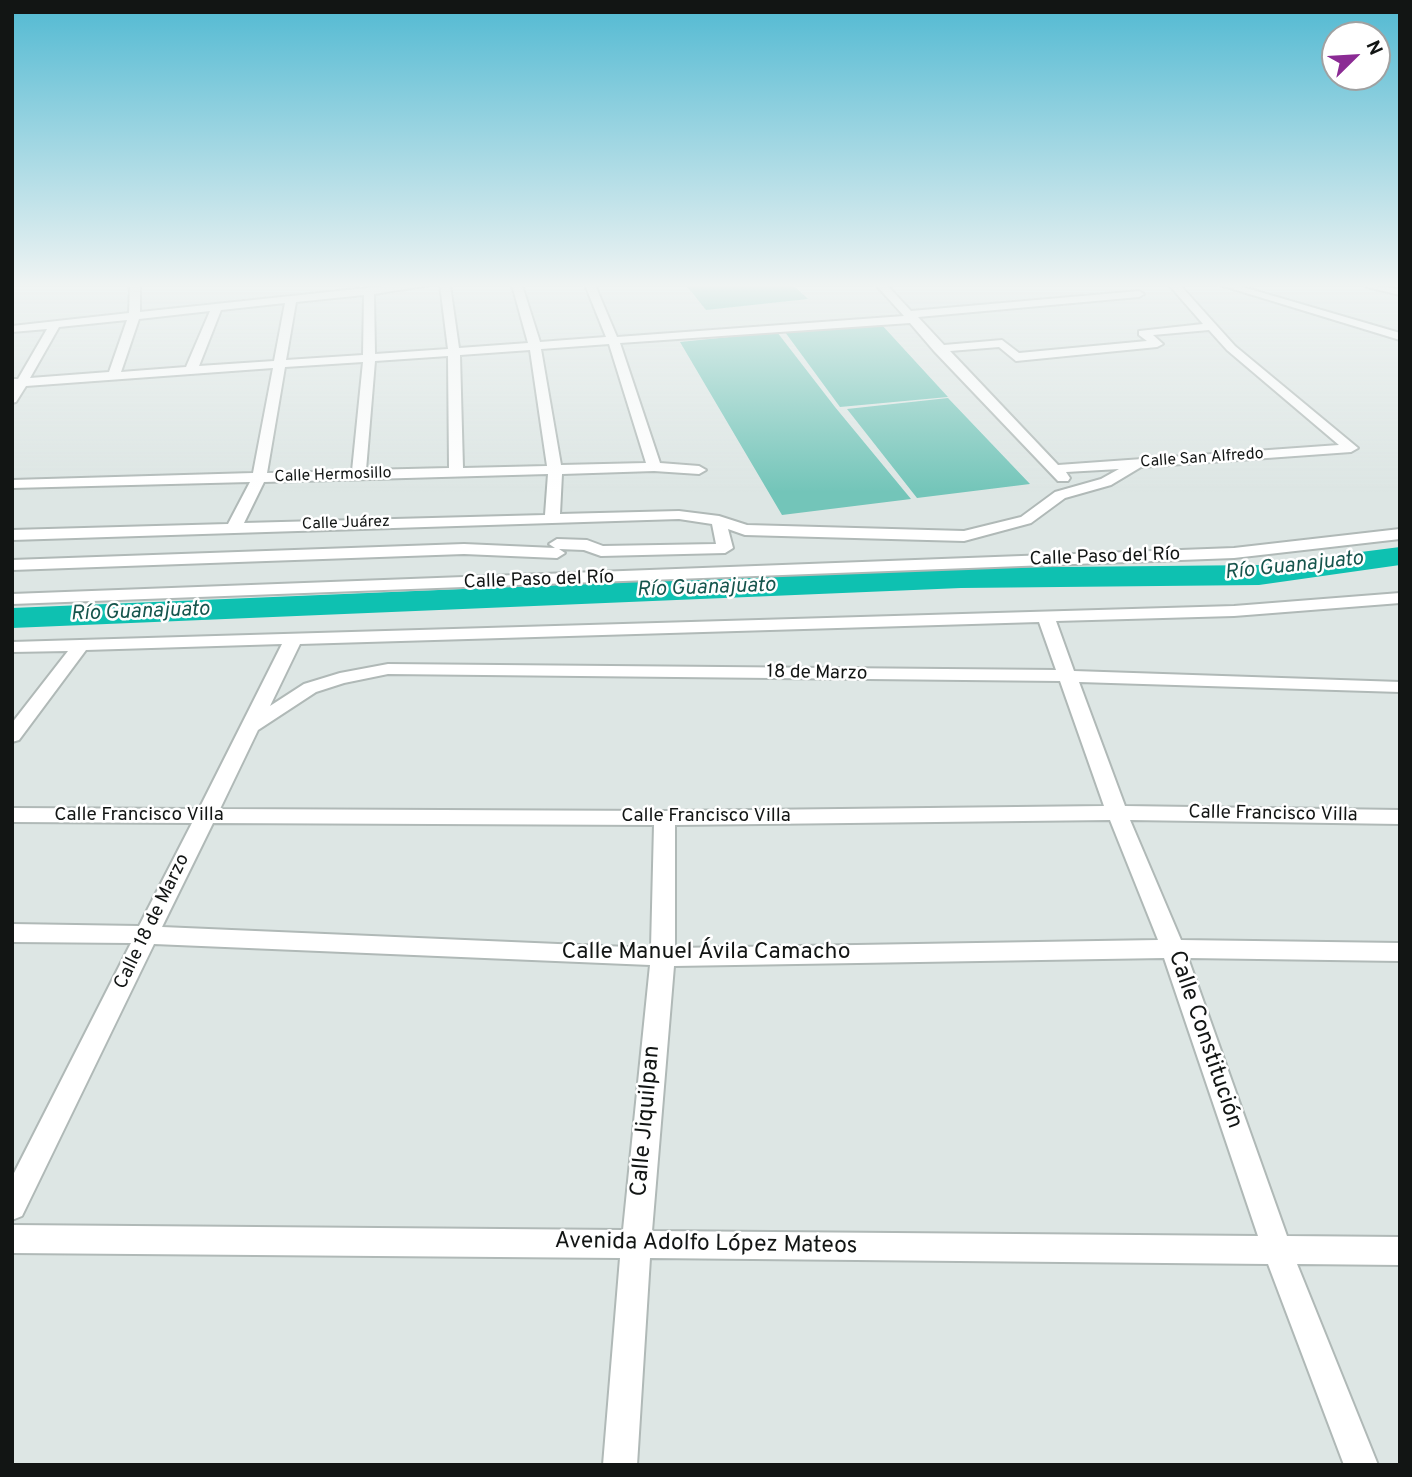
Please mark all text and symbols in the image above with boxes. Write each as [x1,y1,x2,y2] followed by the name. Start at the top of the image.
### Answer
[1321,21,1391,91] north arrow
[1360,37,1387,59] text: N
[1140,445,1264,473] street label: Calle San Alfredo
[274,464,392,488] street label: Calle Hermosillo
[302,513,390,535] street label: Calle Juárez
[1029,544,1181,572] street label: Calle Paso del Río
[1224,547,1364,587] water label: Río Guanajuato
[463,567,615,595] street label: Calle Paso del Río
[636,574,776,604] water label: Río Guanajuato
[70,598,210,628] water label: Río Guanajuato
[766,662,868,686] street label: 18 de Marzo
[1188,802,1358,828] street label: Calle Francisco Villa
[54,805,224,827] street label: Calle Francisco Villa
[621,806,791,828] street label: Calle Francisco Villa
[110,851,196,993] street label: Calle 18 de Marzo
[561,939,851,967] street label: Calle Manuel Ávila Camacho
[1161,947,1247,1133] street label: Calle Constitución
[627,1044,667,1198] street label: Calle Jiquilpan
[554,1229,858,1261] street label: Avenida Adolfo López Mateos

